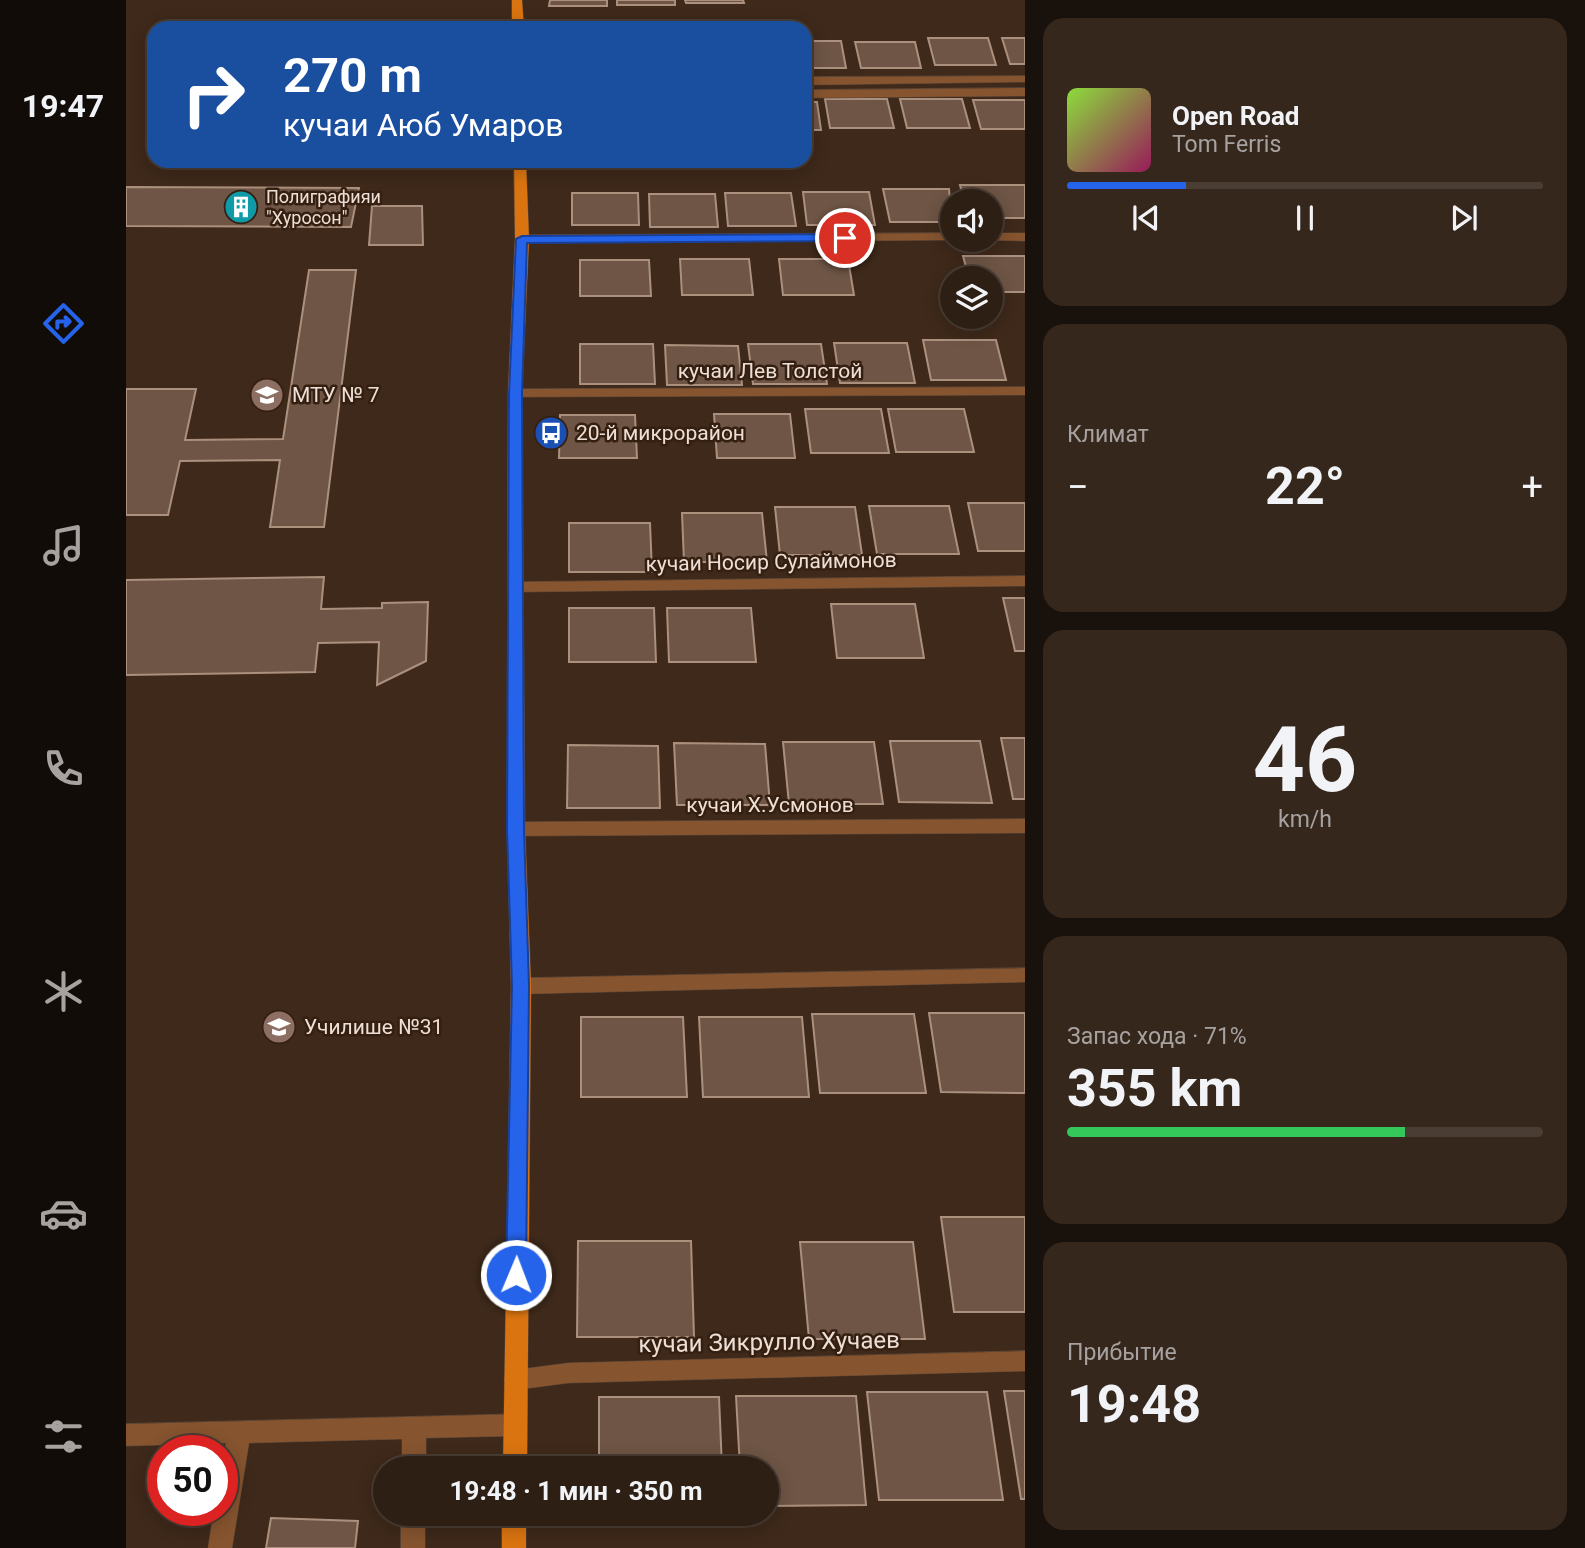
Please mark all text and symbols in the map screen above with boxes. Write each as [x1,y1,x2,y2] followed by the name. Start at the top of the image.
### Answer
[283,47,422,104] text: 270 m
[168,49,259,140] icon: right
[22,87,104,125] text: 19:47
[1172,101,1300,131] text: Open Road
[283,106,563,144] text: кучаи Аюб Умаров
[1172,131,1281,158] text: Tom Ferris
[266,186,381,228] place label: Полиграфияи "Хуросон"
[222,188,260,226] building icon: Полиграфияи "Хуросон"
[940,189,1003,329] map controls
[940,189,1003,252] button: sound
[1127,199,1165,237] icon: previous
[1286,199,1324,237] icon: pause
[1445,199,1483,237] icon: next
[815,208,875,268] pin
[826,219,864,257] icon: arrive
[940,266,1003,329] button: layers
[39,299,88,348] icon: directions
[678,359,862,383] street label: кучаи Лев Толстой
[248,376,286,414] school or university icon: МТУ № 7
[292,383,380,407] place label: МТУ № 7
[532,414,570,452] bus stop icon: 20-й микрорайон
[576,421,745,445] place label: 20-й микрорайон
[1067,421,1149,448] text: Климат
[1265,456,1345,517] text: 22°
[1067,465,1089,509] text: −
[1521,465,1543,509] text: +
[39,521,88,570] icon: music
[645,548,897,576] street label: кучаи Носир Сулаймонов
[1253,707,1357,813] text: 46
[39,744,88,793] icon: phone
[686,793,854,817] street label: кучаи Х.Усмонов
[1278,806,1332,833] text: km/h
[39,967,88,1016] icon: climate
[260,1008,298,1046] school or university icon: Училише №31
[304,1015,443,1039] place label: Училише №31
[1067,1023,1247,1050] text: Запас хода · 71%
[1067,1058,1242,1119] text: 355 km
[39,1189,88,1238] icon: car
[479,1238,553,1312] position arrow
[638,1326,900,1358] street label: кучаи Зикрулло Хучаев
[1067,1339,1177,1366] text: Прибытие
[1067,1374,1201,1435] text: 19:48
[39,1412,88,1461] icon: filters
[147,1435,238,1526] speed limit sign: 50
[450,1476,702,1506] text: 19:48 · 1 мин · 350 m

